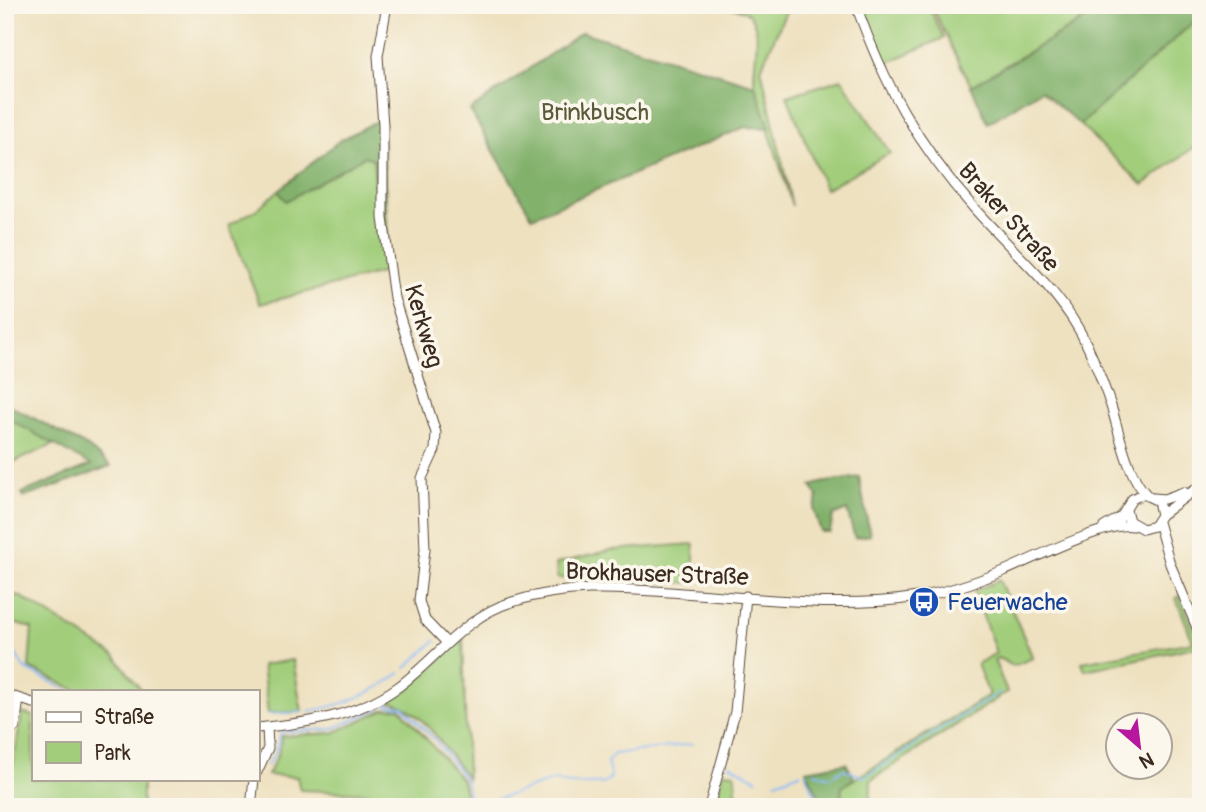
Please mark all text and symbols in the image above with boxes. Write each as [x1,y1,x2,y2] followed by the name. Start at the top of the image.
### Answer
[541,98,649,127] park label: Brinkbusch
[952,157,1065,278] street label: Braker Straße
[398,281,449,371] street label: Kerkweg
[565,557,749,592] street label: Brokhauser Straße
[907,585,941,619] bus stop icon: Feuerwache
[947,588,1068,617] place label: Feuerwache
[32,690,259,780] legend
[94,704,154,731] text: Straße
[1104,710,1174,780] north arrow
[94,740,131,767] text: Park
[1135,747,1158,774] text: N

